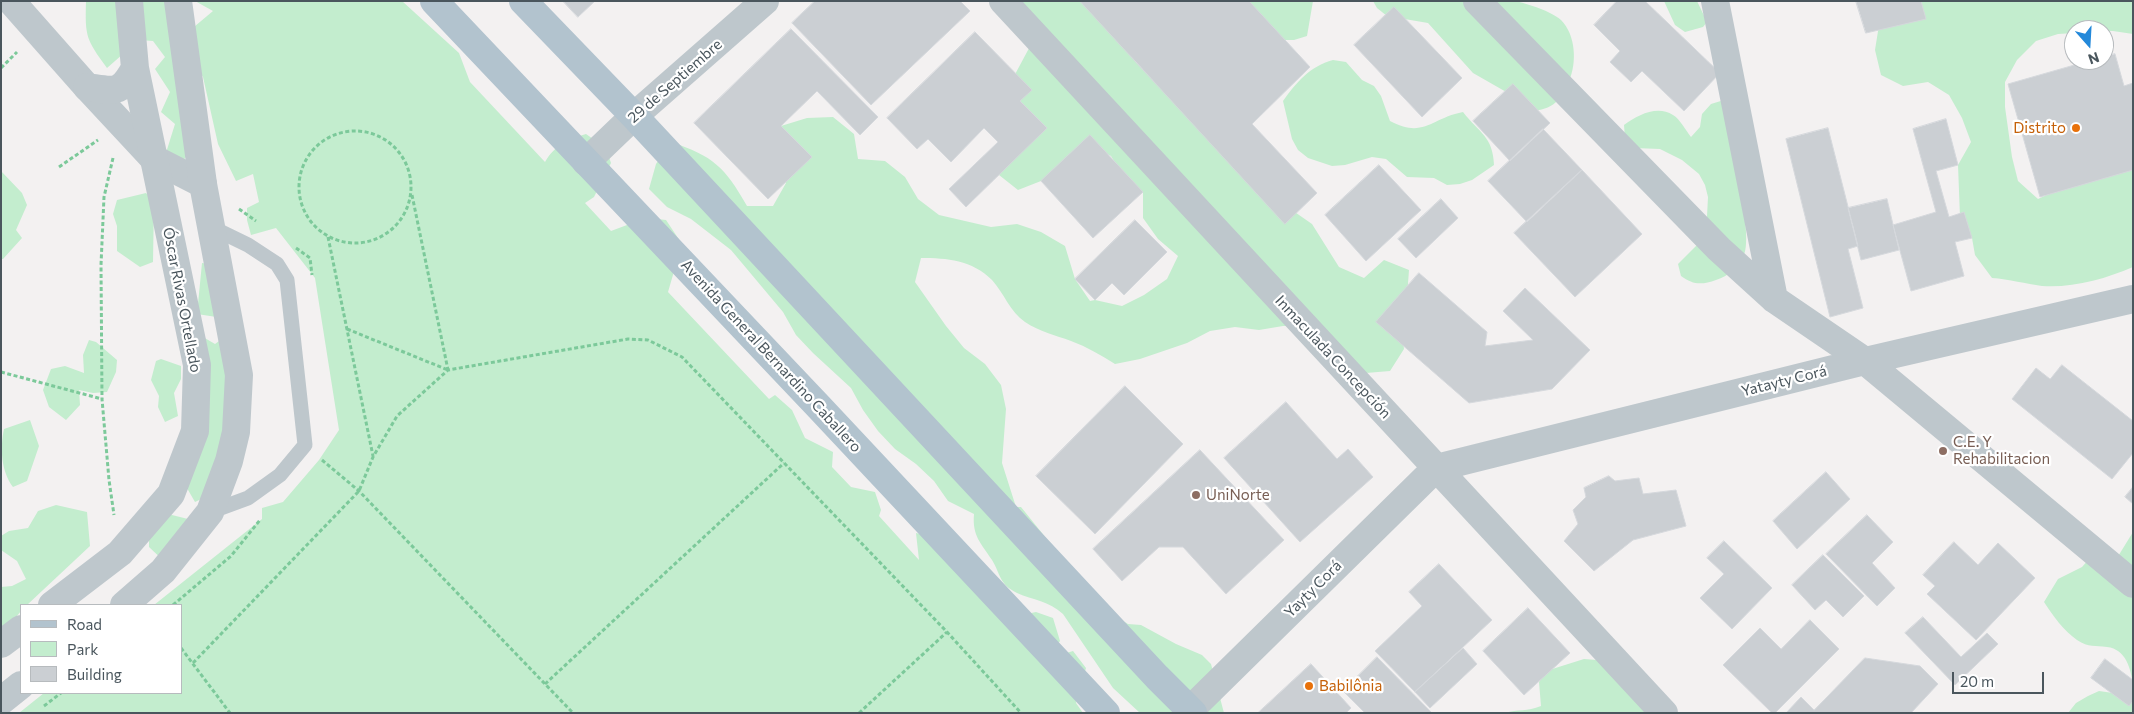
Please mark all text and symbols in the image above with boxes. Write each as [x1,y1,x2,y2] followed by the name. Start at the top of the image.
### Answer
[2064,20,2114,70] north arrow
[624,35,726,127] street label: 29 de Septiembre
[2086,49,2101,68] text: N
[2013,119,2066,137] place label: Distrito
[2070,122,2082,134] marker: Distrito
[159,226,205,374] street label: Óscar Rivas Ortellado
[677,256,865,456] street label: Avenida General Bernardino Caballero
[1271,292,1395,422] street label: Inmaculada Concepción
[1739,362,1829,400] street label: Yatayty Corá
[1953,433,2050,468] place label: C.E. Y Rehabilitacion
[1937,445,1949,457] marker: C.E. Y Rehabilitacion
[1206,486,1270,504] place label: UniNorte
[1190,489,1202,501] marker: UniNorte
[1281,557,1345,621] street label: Yayty Corá
[20,604,182,694] legend
[67,615,102,633] text: Road
[67,640,98,658] text: Park
[1954,662,2046,694] scale bar
[67,665,122,683] text: Building
[1960,672,1994,690] text: 20 m
[1319,677,1382,695] place label: Babilônia
[1303,680,1315,692] marker: Babilônia

